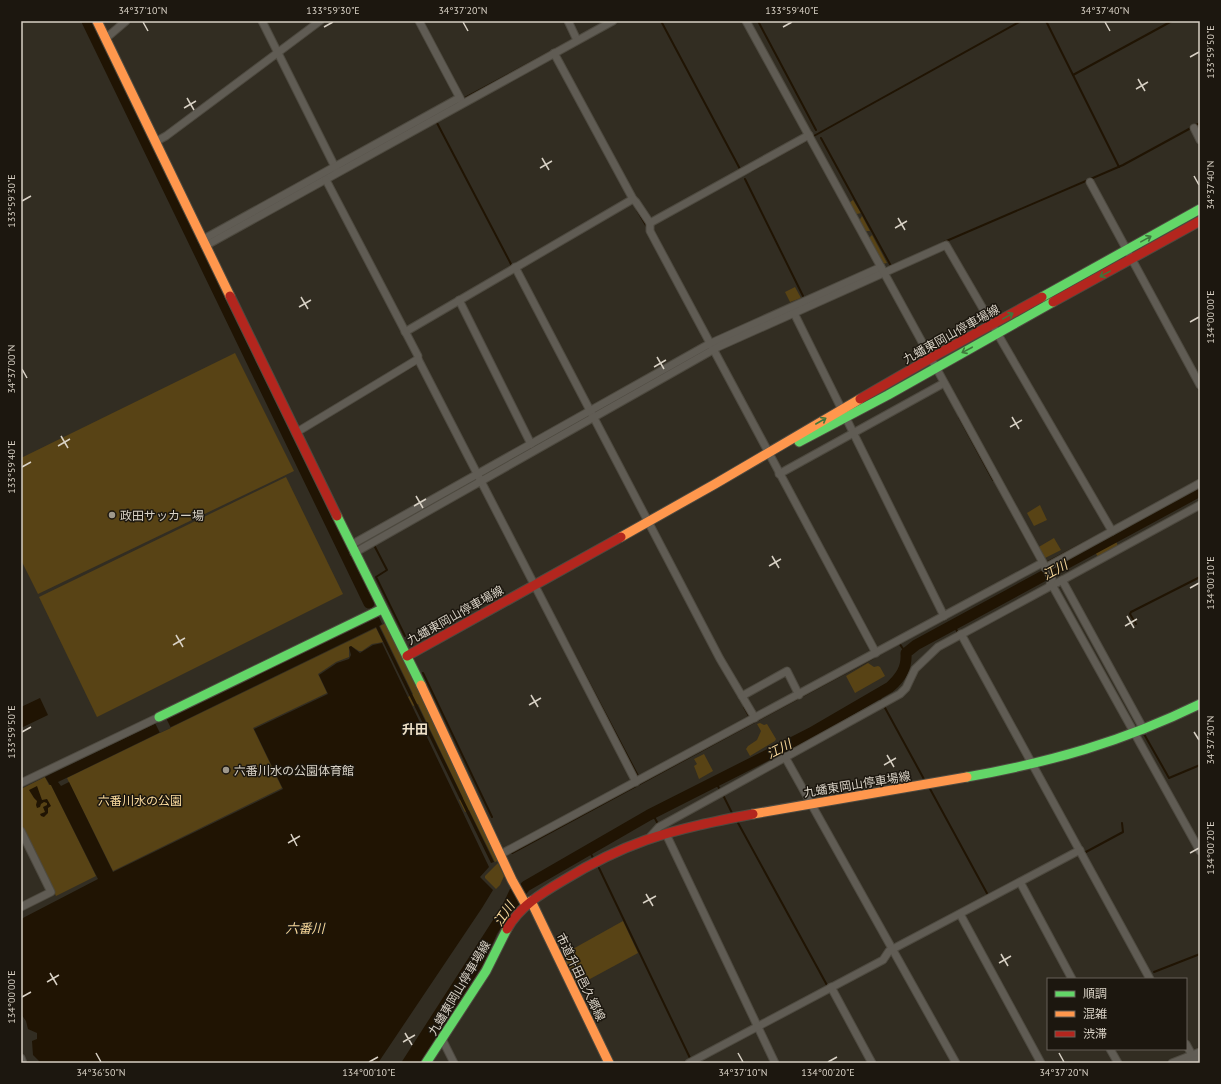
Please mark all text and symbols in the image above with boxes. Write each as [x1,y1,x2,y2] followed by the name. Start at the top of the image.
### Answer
[118,4,168,17] text: 34°37'10"N
[306,4,360,17] text: 133°59'30"E
[438,4,488,17] text: 34°37'20"N
[765,4,819,17] text: 133°59'40"E
[1080,4,1130,17] text: 34°37'40"N
[1204,25,1217,79] text: 133°59'50"E
[1204,160,1217,210] text: 34°37'40"N
[5,174,18,228] text: 133°59'30"E
[1140,235,1152,243] one-way arrow
[1099,270,1111,278] one-way arrow
[1204,290,1217,344] text: 134°00'00"E
[900,301,1002,367] street label: 九蟠東岡山停車場線
[1002,312,1014,320] one-way arrow
[5,344,18,394] text: 34°37'00"N
[961,347,973,355] one-way arrow
[815,417,827,425] one-way arrow
[5,440,18,494] text: 133°59'40"E
[120,508,204,523] place label: 政田サッカー場
[107,510,117,520] marker: 政田サッカー場
[1040,555,1072,584] water label: 江川
[1204,556,1217,610] text: 134°00'10"E
[404,582,506,648] street label: 九蟠東岡山停車場線
[5,705,18,759] text: 133°59'50"E
[1204,715,1217,765] text: 34°37'30"N
[402,721,428,738] district label: 升田
[764,735,796,762] water label: 江川
[234,763,354,778] place label: 六番川水の公園体育館
[221,765,231,775] marker: 六番川水の公園体育館
[802,768,912,800] street label: 九蟠東岡山停車場線
[98,793,182,808] park label: 六番川水の公園
[1204,821,1217,875] text: 134°00'20"E
[490,897,519,930] water label: 江川
[285,920,326,937] water label: 六番川
[553,931,609,1023] street label: 市道升田邑久郷線
[425,938,493,1038] street label: 九蟠東岡山停車場線
[5,970,18,1024] text: 134°00'00"E
[1047,978,1187,1050] legend
[1083,986,1107,1001] text: 順調
[1083,1006,1107,1021] text: 混雑
[1083,1026,1107,1041] text: 渋滞
[76,1066,126,1079] text: 34°36'50"N
[342,1066,396,1079] text: 134°00'10"E
[718,1066,768,1079] text: 34°37'10"N
[801,1066,855,1079] text: 134°00'20"E
[1039,1066,1089,1079] text: 34°37'20"N

